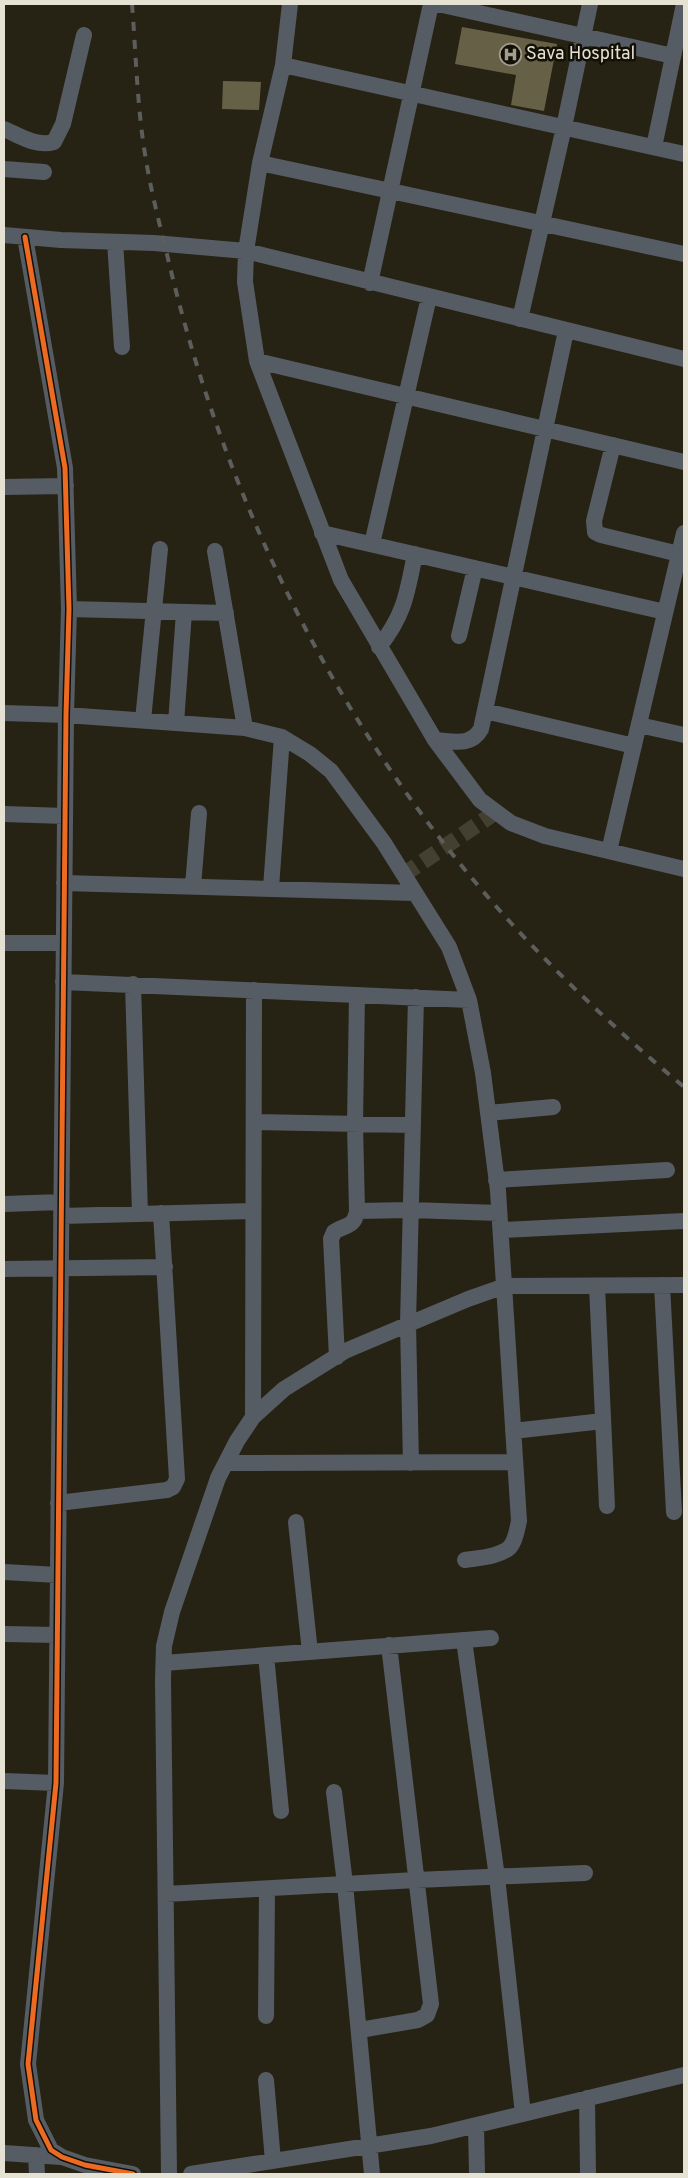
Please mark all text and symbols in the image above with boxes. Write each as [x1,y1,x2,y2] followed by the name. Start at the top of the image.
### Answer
[498,42,522,66] hospital icon: Sava Hospital
[526,43,635,66] place label: Sava Hospital

